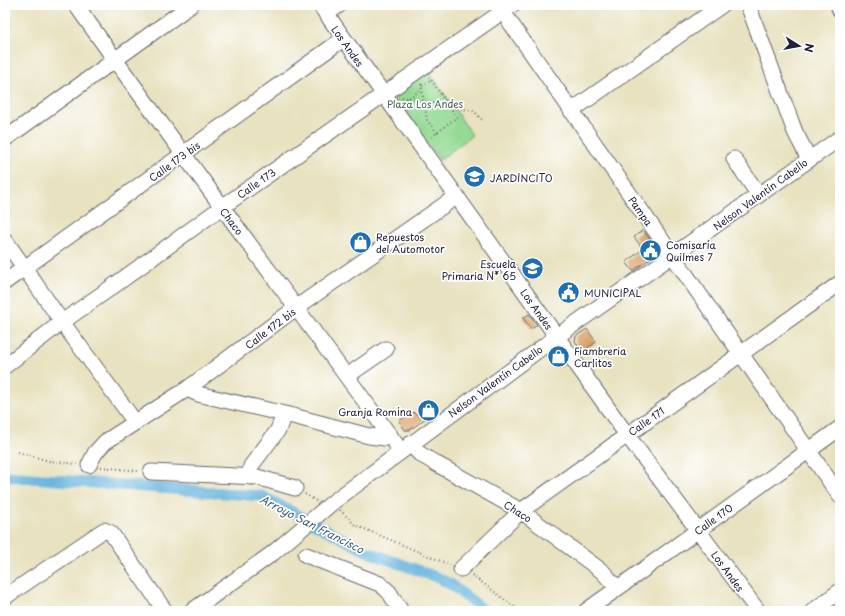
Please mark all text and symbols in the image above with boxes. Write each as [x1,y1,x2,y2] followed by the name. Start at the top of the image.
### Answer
[328,22,368,70] street label: Los Andes
[779,26,819,66] north arrow
[800,42,818,54] text: N
[387,96,464,111] park label: Plaza Los Andes
[145,137,203,185] street label: Calle 173 bis
[710,154,811,233] street label: Nelson Valentín Cabello
[234,164,278,202] street label: Calle 173
[461,164,487,190] school or university icon: JARDINCITO
[490,170,553,185] place label: JARDINCITO
[625,193,657,230] street label: Pampa
[217,204,247,238] street label: Chaco
[348,229,374,255] shop icon: Repuestos del Automotor
[376,229,445,256] place label: Repuestos del Automotor
[637,237,663,263] public building icon: Comisaría Quilmes 7
[666,237,717,264] place label: Comisaría Quilmes 7
[441,256,517,283] place label: Escuela Primaria N* 65
[519,256,545,282] school or university icon: Escuela Primaria N* 65
[556,279,582,305] public building icon: MUNICIPAL
[517,285,557,333] street label: Los Andes
[584,285,642,300] place label: MUNICIPAL
[242,304,299,352] street label: Calle 172 bis
[445,341,546,420] street label: Nelson Valentín Cabello
[546,343,572,369] shop icon: Fiambreria Carlitos
[574,343,627,370] place label: Fiambreria Carlitos
[415,398,441,424] shop icon: Granja Romina
[625,403,667,439] street label: Calle 171
[338,404,413,419] place label: Granja Romina
[257,490,368,558] water label: Arroyo San Francisco
[501,497,535,526] street label: Chaco
[691,500,735,538] street label: Calle 170
[708,548,748,595] street label: Los Andes

